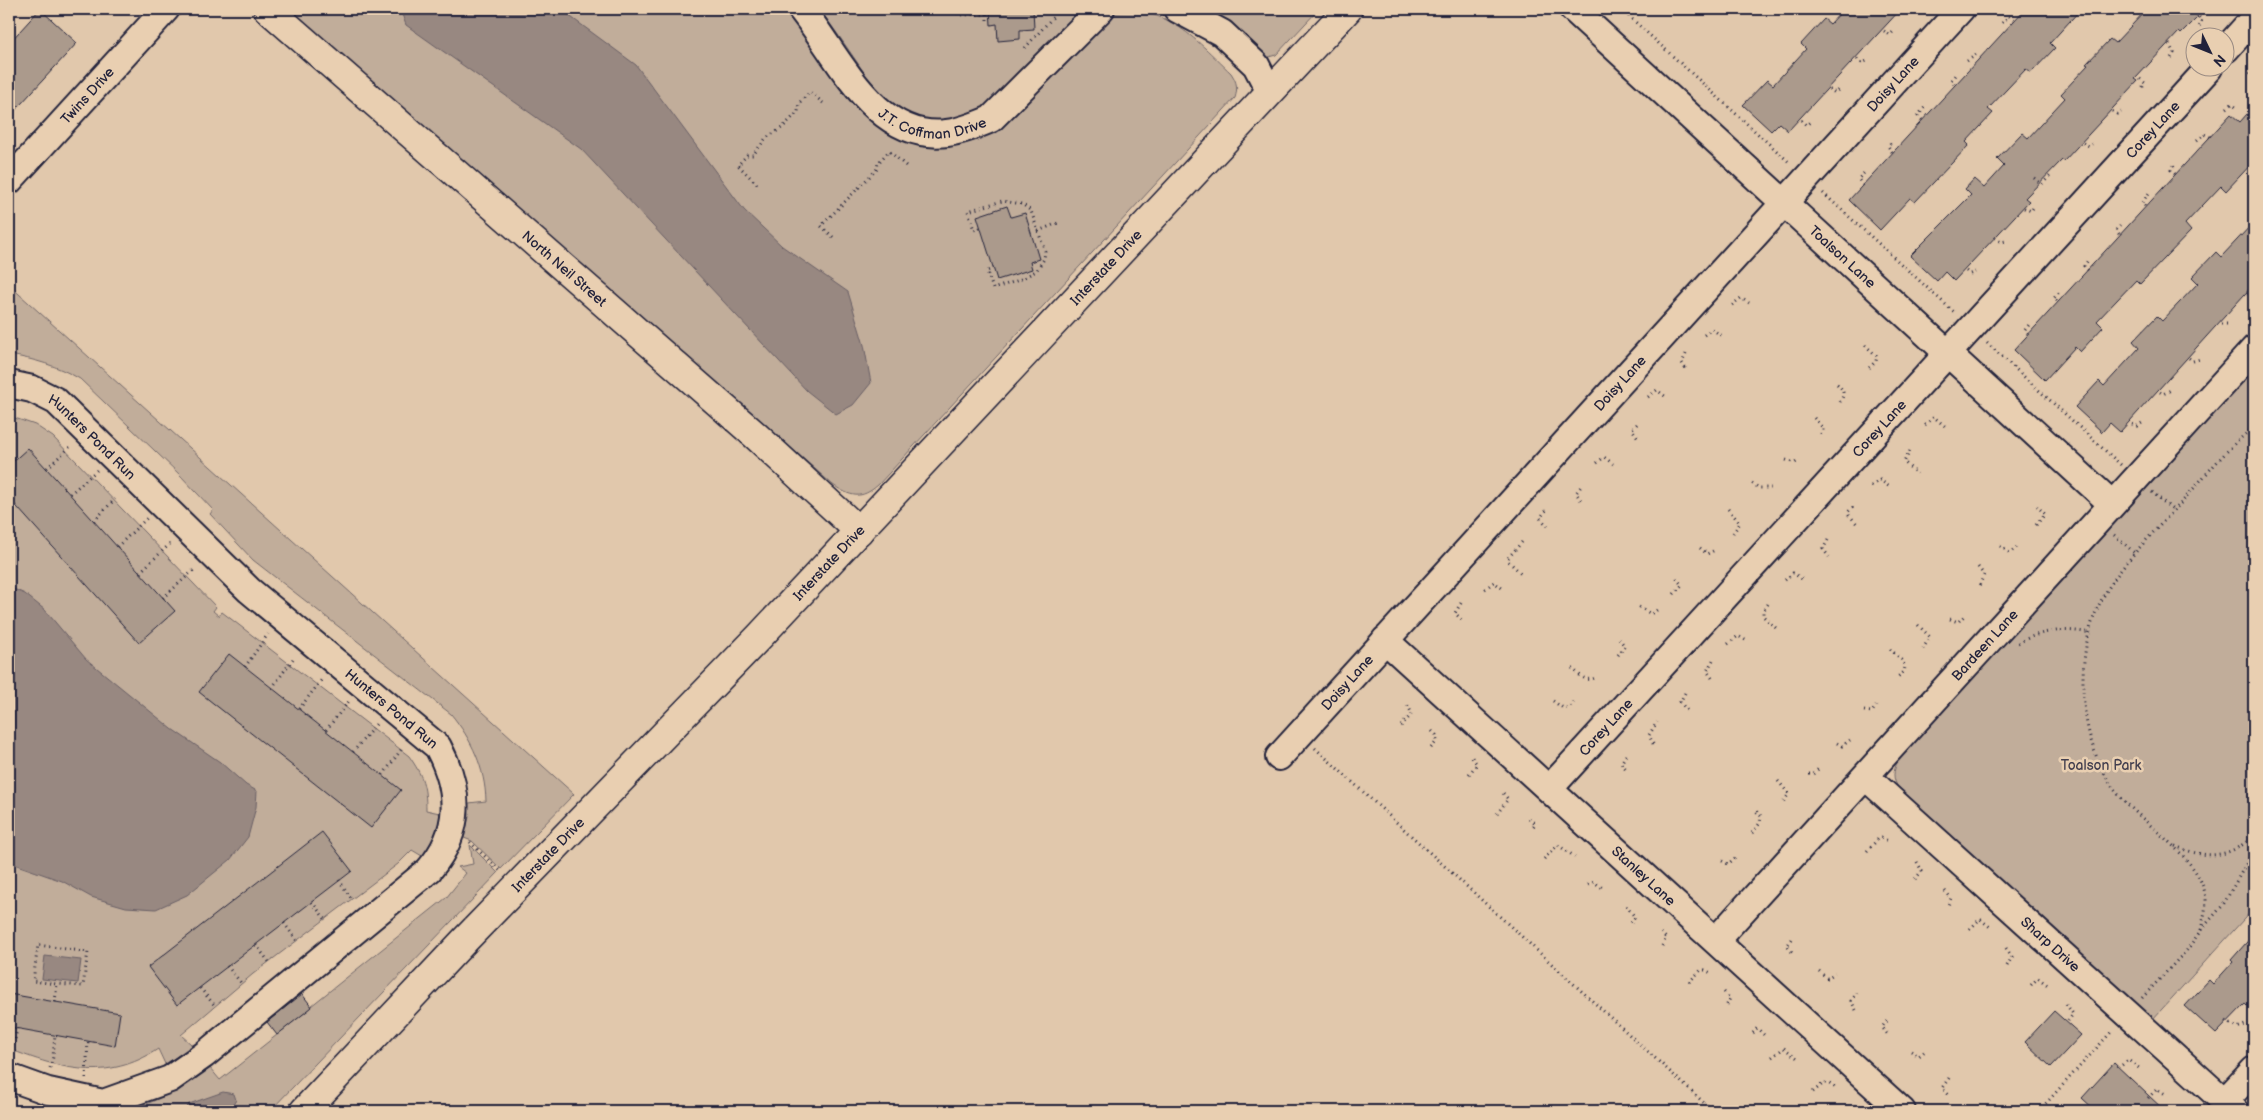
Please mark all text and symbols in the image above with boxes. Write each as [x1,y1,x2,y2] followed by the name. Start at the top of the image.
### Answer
[2186,28,2236,78] north arrow
[2209,51,2229,70] text: N
[1863,52,1922,115] street label: Doisy Lane
[57,63,118,127] street label: Twins Drive
[2122,97,2183,162] street label: Corey Lane
[875,105,989,142] street label: J.T. Coffman Drive
[1806,222,1879,291] street label: Toalson Lane
[1066,226,1145,309] street label: Interstate Drive
[519,227,611,310] street label: North Neil Street
[1590,352,1650,414] street label: Doisy Lane
[46,390,139,483] street label: Hunters Pond Run
[1849,396,1910,461] street label: Corey Lane
[789,521,868,604] street label: Interstate Drive
[1948,606,2021,684] street label: Bardeen Lane
[1317,651,1377,714] street label: Doisy Lane
[342,665,442,752] street label: Hunters Pond Run
[1575,695,1636,759] street label: Corey Lane
[2061,757,2141,774] park label: Toalson Park
[508,814,588,895] street label: Interstate Drive
[1608,842,1679,909] street label: Stanley Lane
[2017,913,2084,975] street label: Sharp Drive

